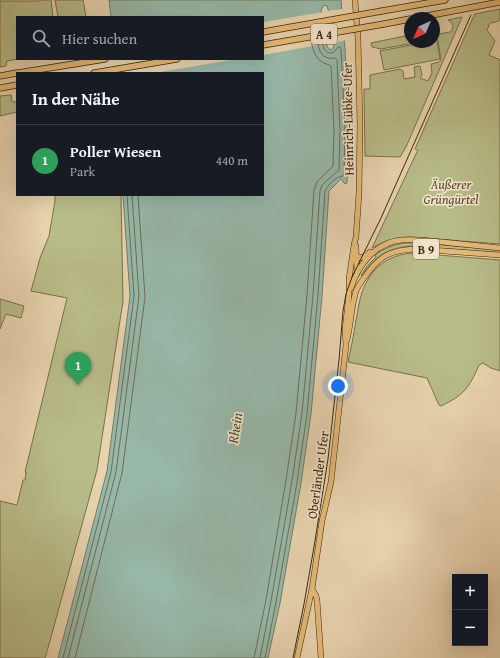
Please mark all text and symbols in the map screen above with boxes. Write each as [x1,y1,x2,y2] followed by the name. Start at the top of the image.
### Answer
[404,12,440,48] north arrow
[16,16,264,60] search box
[311,24,337,44] road number: A 4
[30,27,52,49] icon: search
[62,28,137,49] text: Hier suchen
[338,62,358,176] street label: Heinrich-Lübke-Ufer
[32,86,120,111] text: In der Nähe
[70,141,161,162] text: Poller Wiesen
[42,151,48,170] text: 1
[216,151,248,170] text: 440 m
[70,162,95,181] text: Park
[424,175,478,209] park label: Äußerer Grüngürtel
[413,239,439,259] road number: B 9
[65,352,91,385] pin: 1
[328,376,348,396] your location
[223,411,247,446] water label: Rhein
[302,429,334,520] street label: Oberländer Ufer
[452,574,488,646] map controls
[452,574,488,610] button: +
[452,610,488,646] button: −

